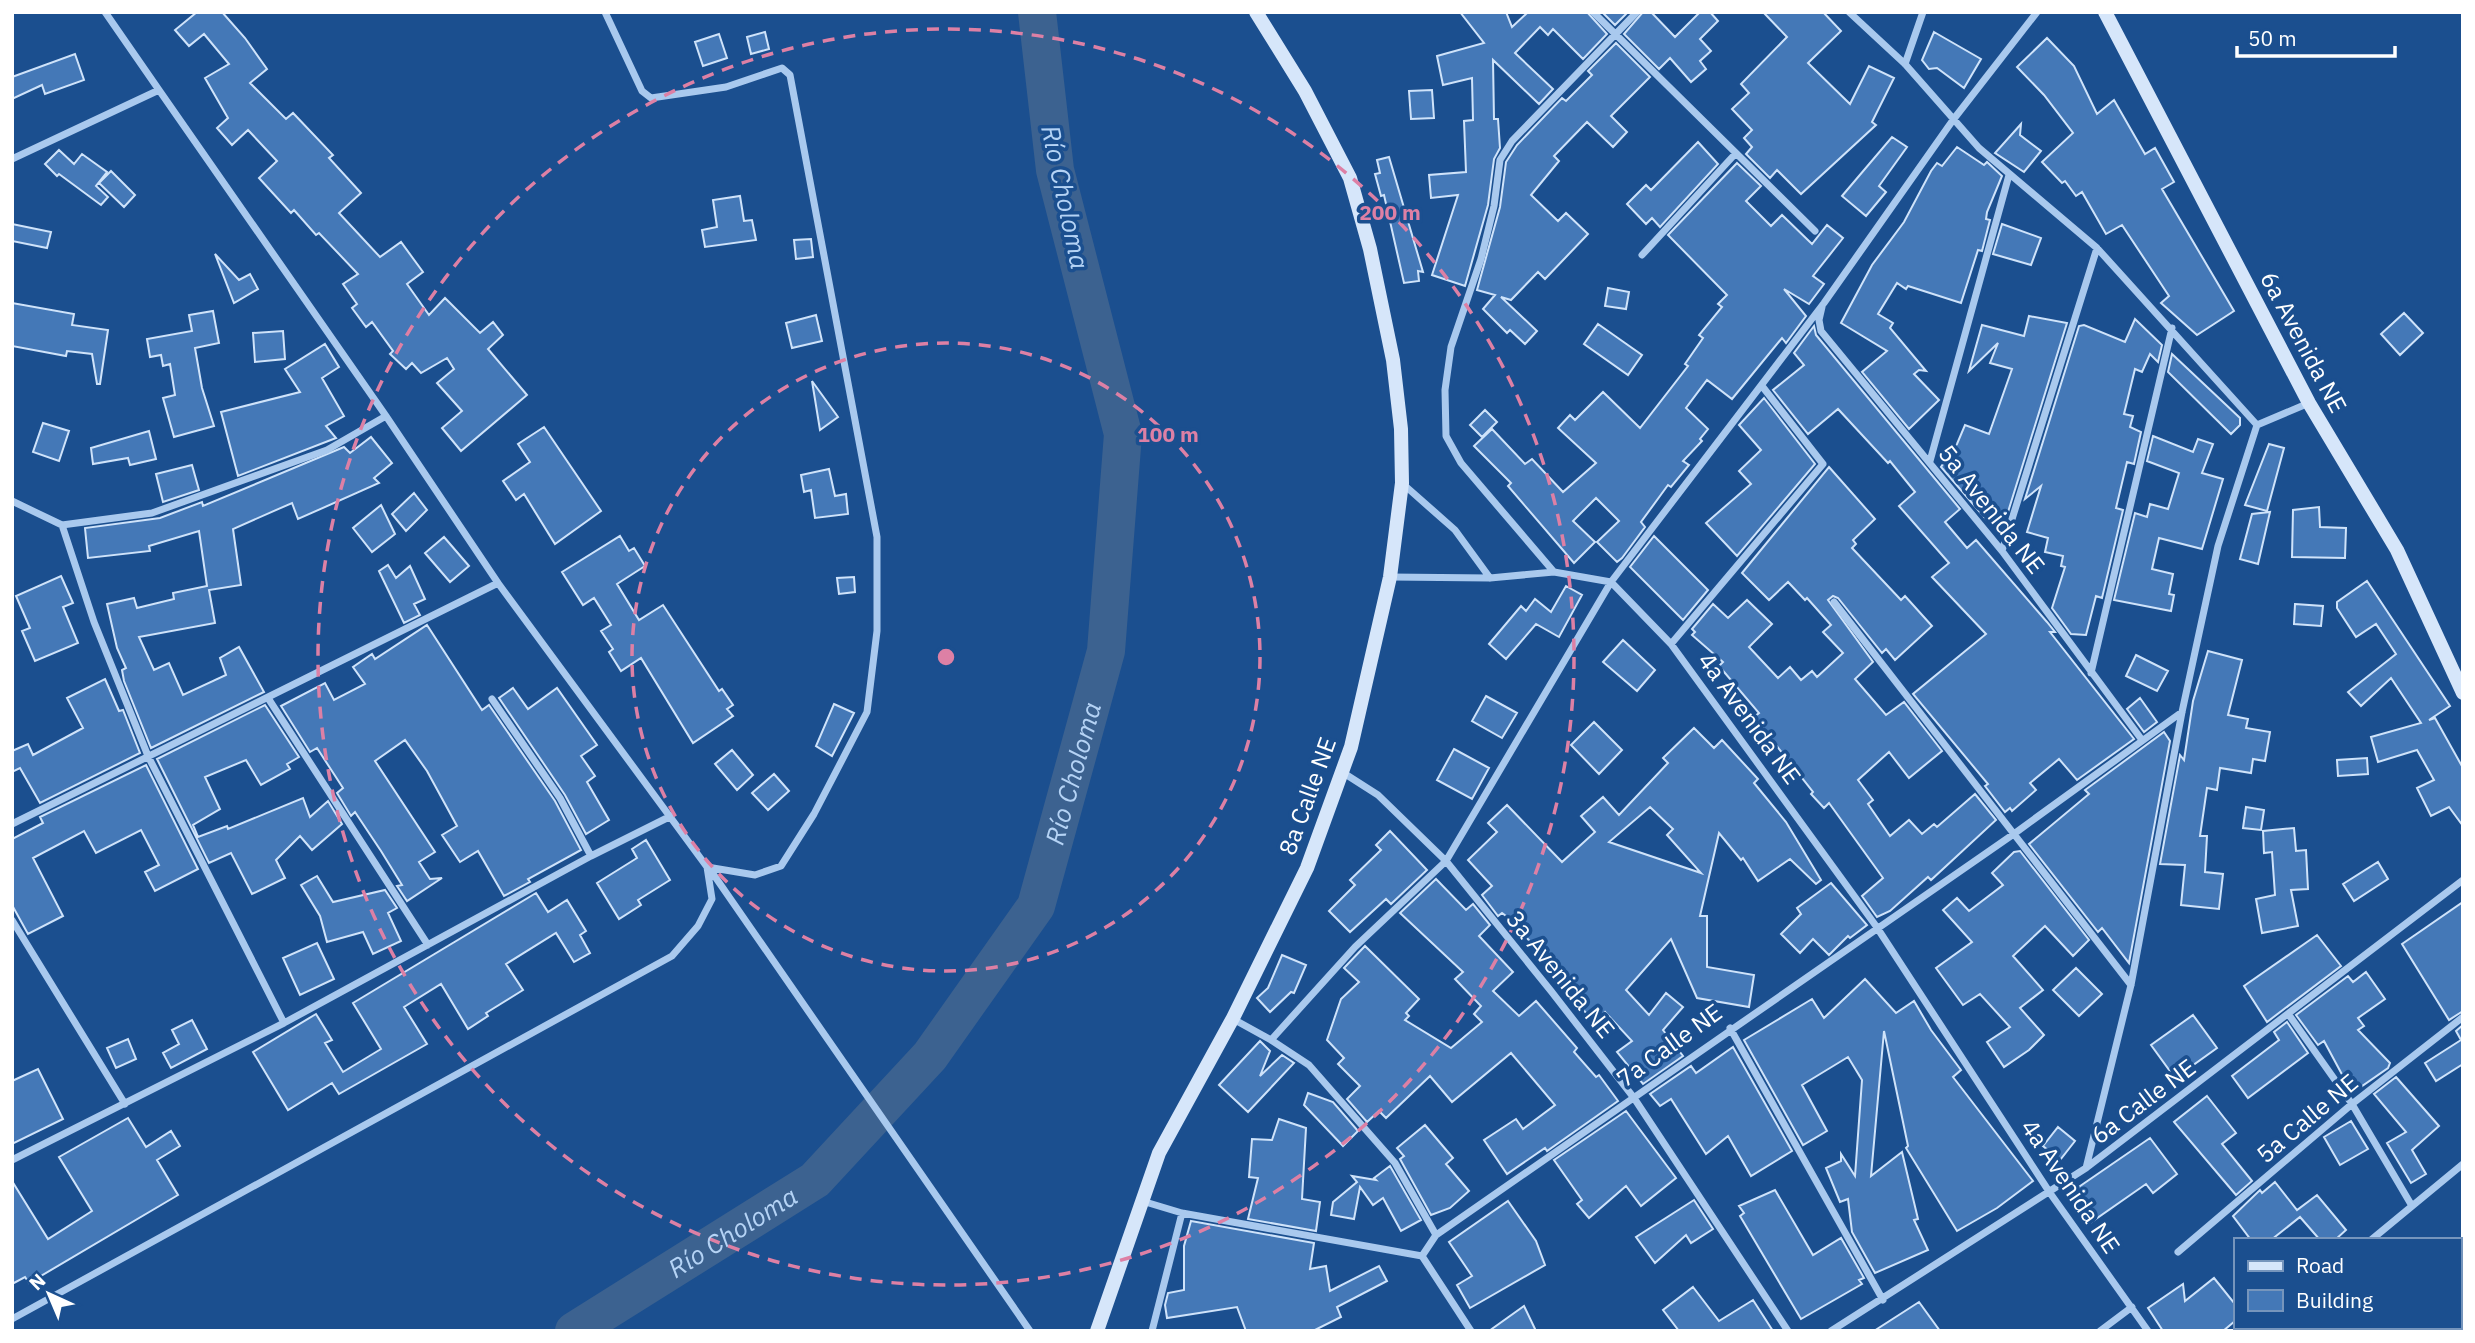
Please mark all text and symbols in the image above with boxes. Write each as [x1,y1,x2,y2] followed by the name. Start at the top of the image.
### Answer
[2237,14,2394,58] scale bar
[2248,24,2297,52] text: 50 m
[1034,122,1098,272] water label: Río Choloma
[1359,198,1421,226] text: 200 m
[2253,266,2355,418] street label: 6a Avenida NE
[1137,420,1199,448] text: 100 m
[1932,438,2052,580] street label: 5a Avenida NE
[934,645,958,669] centre of rings
[1691,646,1809,790] street label: 4a Avenida NE
[1037,698,1108,848] water label: Río Choloma
[1271,733,1343,859] street label: 8a Calle NE
[1500,903,1622,1045] street label: 3a Avenida NE
[1610,996,1728,1094] street label: 7a Calle NE
[2084,1051,2202,1151] street label: 6a Calle NE
[2249,1066,2365,1170] street label: 5a Calle NE
[2014,1113,2128,1259] street label: 4a Avenida NE
[661,1178,804,1285] water label: Río Choloma
[2234,1238,2461,1329] legend
[2296,1251,2344,1279] text: Road
[14,1259,84,1329] north arrow
[24,1268,50,1295] text: N
[2296,1286,2373,1314] text: Building

